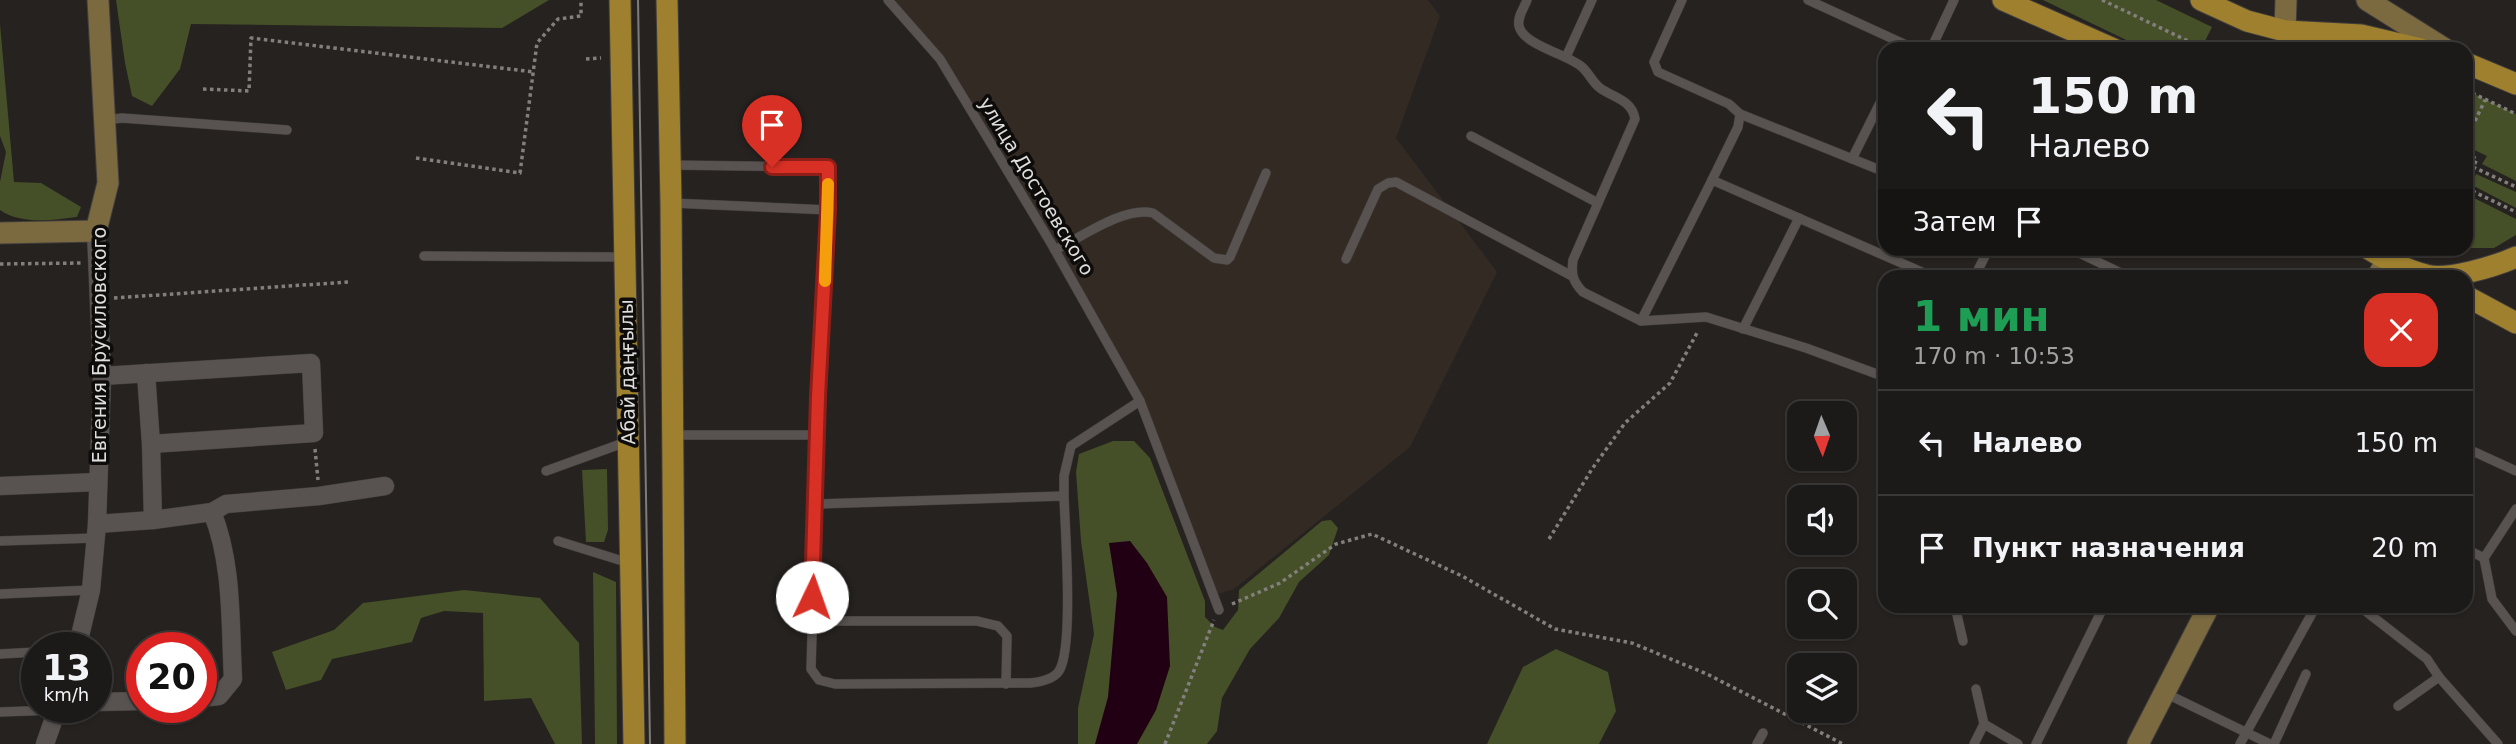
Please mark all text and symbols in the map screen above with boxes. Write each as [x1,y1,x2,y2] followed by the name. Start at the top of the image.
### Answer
[2028,68,2198,125] text: 150 m
[1913,70,2004,161] icon: left
[975,93,1099,279] street label: улица Достоевского
[742,95,802,167] pin
[753,106,791,144] icon: arrive
[2028,127,2150,165] text: Налево
[2010,203,2048,241] icon: arrive
[1913,207,1996,237] text: Затем
[88,227,110,463] street label: Евгения Брусиловского
[1913,292,2050,341] text: 1 мин
[2364,293,2438,367] button: close
[615,299,639,445] street label: Абай даңғылы
[1913,343,2075,369] text: 170 m · 10:53
[1787,401,1857,471] north arrow
[1787,401,1857,723] map controls
[1913,424,1951,462] icon: left
[1972,428,2082,458] text: Налево
[2355,428,2438,458] text: 150 m
[1787,485,1857,555] button: sound
[1913,529,1951,567] icon: arrive
[1972,533,2245,563] text: Пункт назначения
[2371,533,2438,563] text: 20 m
[775,560,849,634] position arrow
[1787,569,1857,639] button: search
[126,632,217,723] speed limit sign: 20
[42,648,91,688] text: 13
[1787,653,1857,723] button: layers
[44,684,89,705] text: km/h

